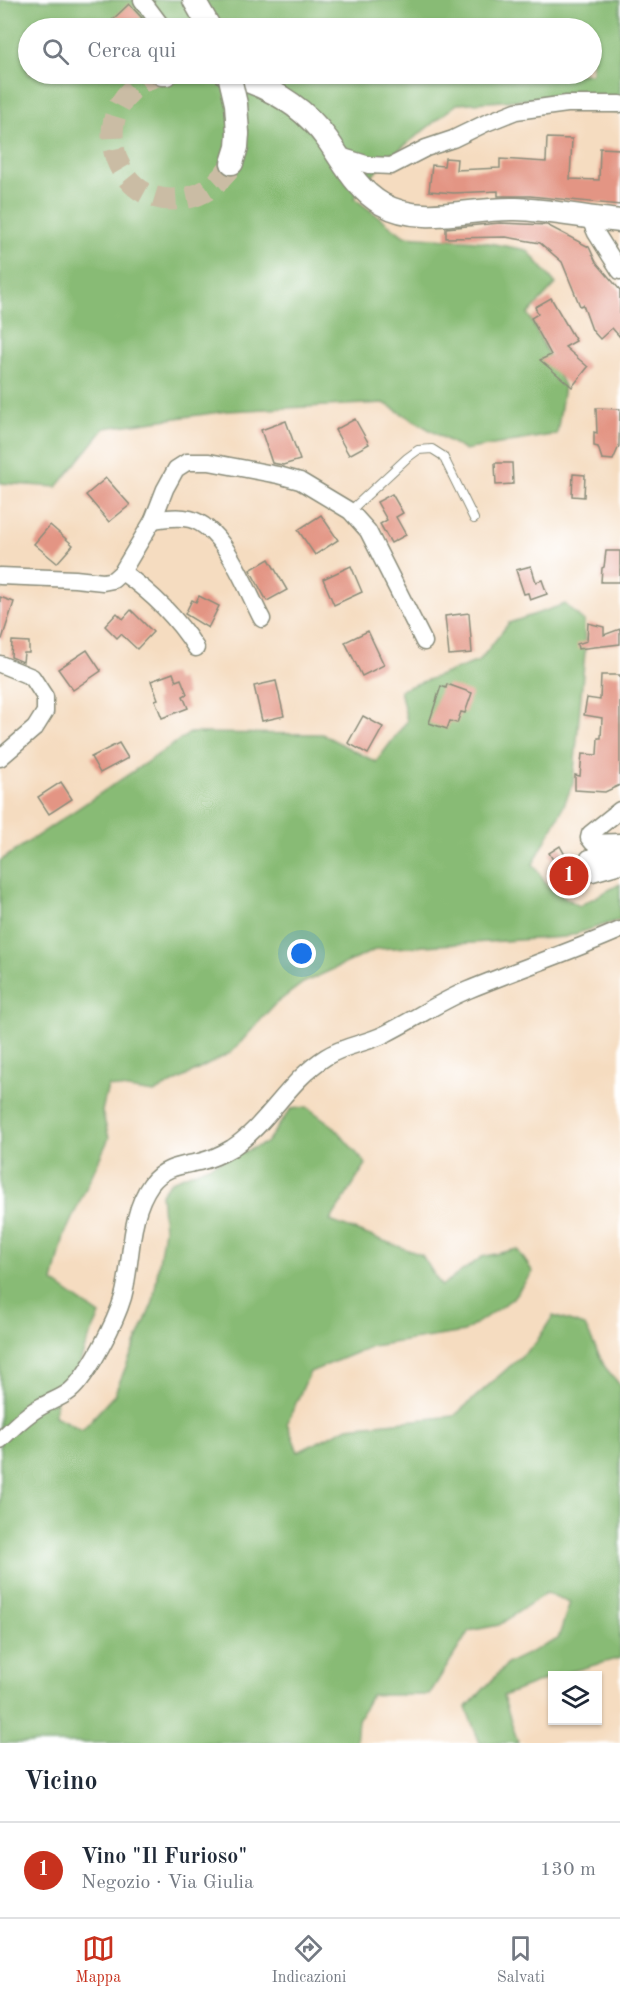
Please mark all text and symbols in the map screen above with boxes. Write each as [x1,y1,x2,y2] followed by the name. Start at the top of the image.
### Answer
[18,18,602,84] search box
[39,35,72,68] icon: search
[87,40,176,62] text: Cerca qui
[550,854,588,898] pin: 1
[287,939,316,968] your location
[548,1671,602,1725] map controls
[548,1671,602,1725] button: layers
[24,1769,98,1795] text: Vicino
[81,1846,247,1868] text: Vino "Il Furioso"
[38,1860,49,1880] text: 1
[540,1860,596,1880] text: 130 m
[81,1873,254,1893] text: Negozio · Via Giulia
[75,1932,121,1988] tab: Mappa
[272,1932,346,1988] tab: Indicazioni
[497,1932,545,1988] tab: Salvati

